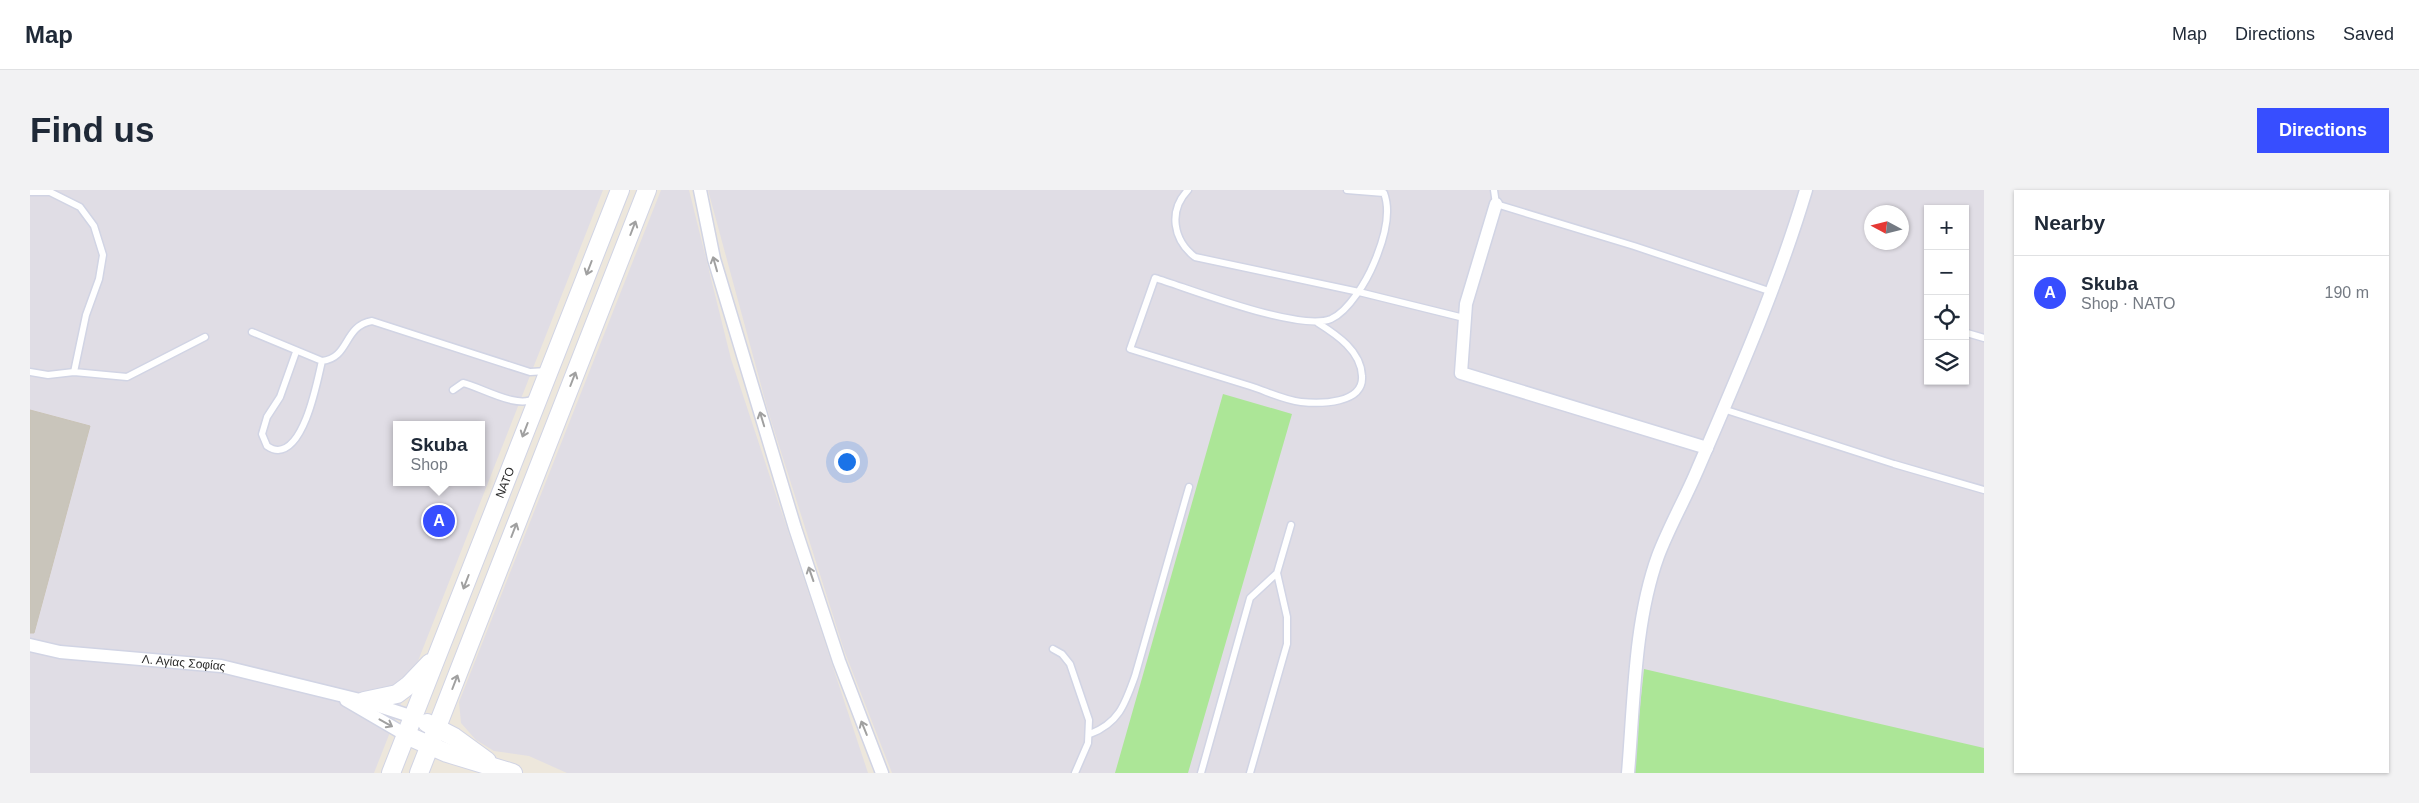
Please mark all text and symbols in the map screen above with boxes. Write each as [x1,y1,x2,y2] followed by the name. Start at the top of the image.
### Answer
[25,21,73,48] text: Map
[2172,24,2207,44] text: Map
[2235,24,2315,44] text: Directions
[2343,24,2394,44] text: Saved
[2257,108,2389,153] button: Directions
[30,110,154,149] text: Find us
[1864,205,1909,250] north arrow
[1924,205,1969,385] map controls
[1924,205,1969,250] button: +
[2034,211,2105,234] text: Nearby
[628,221,638,236] one-way arrow
[1924,250,1969,295] button: −
[710,256,720,272] one-way arrow
[584,260,593,275] one-way arrow
[2081,273,2138,294] text: Skuba
[2044,284,2056,301] text: A
[2325,284,2369,301] text: 190 m
[1924,295,1969,340] button: locate
[2081,295,2176,312] text: Shop · ΝΑΤΟ
[1924,340,1969,385] button: layers
[569,372,578,387] one-way arrow
[757,412,767,428] one-way arrow
[393,421,485,486] popup
[520,423,529,438] one-way arrow
[410,434,468,455] text: Skuba
[834,449,860,475] your location
[410,456,448,473] text: Shop
[493,465,517,500] street label: ΝΑΤΟ
[423,502,455,540] pin: A
[510,523,519,538] one-way arrow
[806,567,815,583] one-way arrow
[461,574,470,589] one-way arrow
[141,652,227,674] street label: Λ. Αγίας Σοφίας
[451,674,460,689] one-way arrow
[378,719,393,728] one-way arrow
[859,721,868,736] one-way arrow

